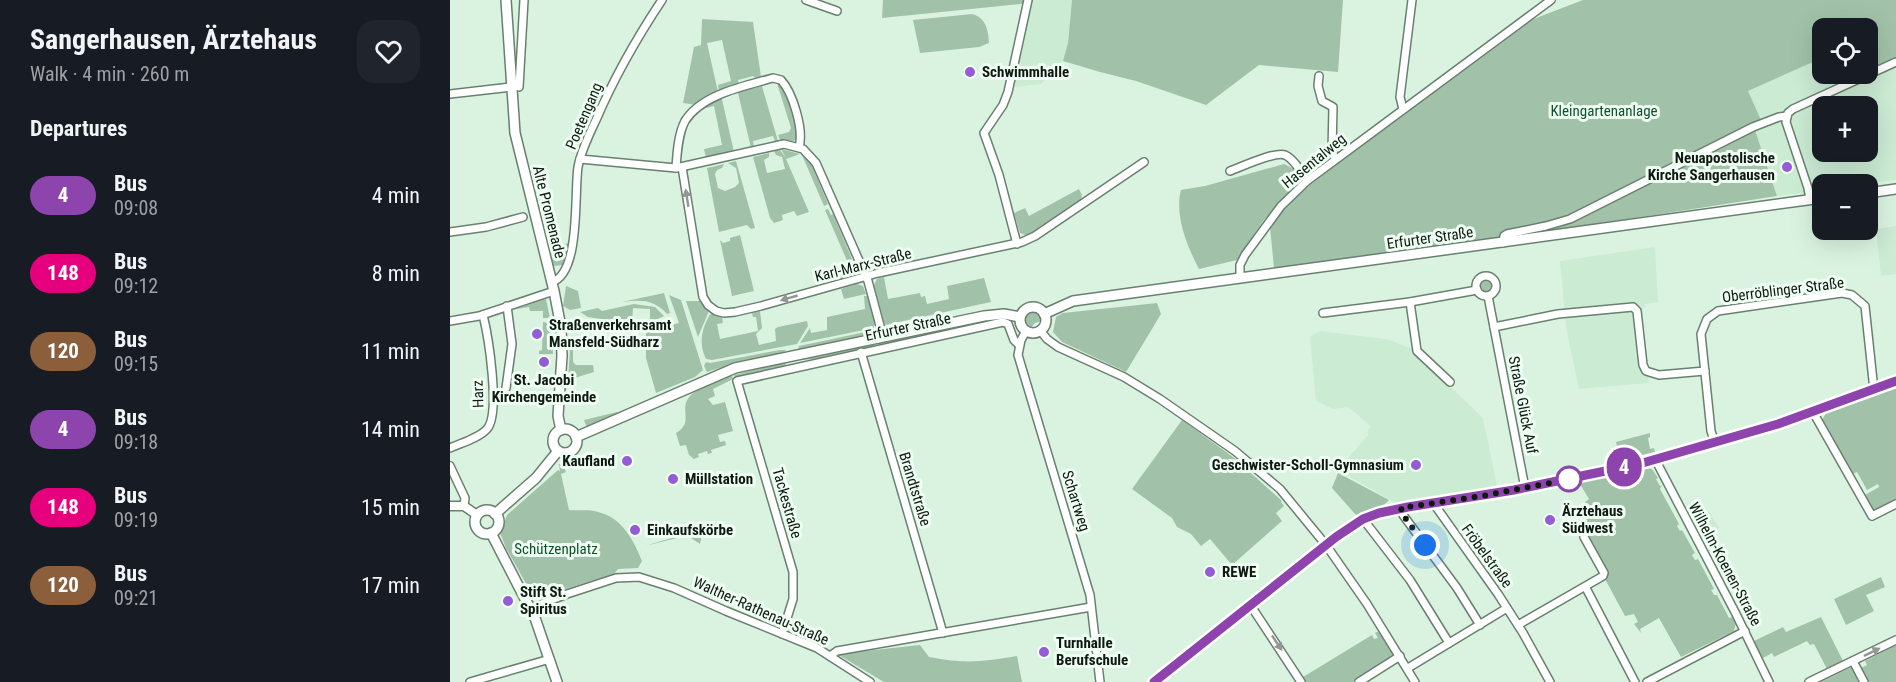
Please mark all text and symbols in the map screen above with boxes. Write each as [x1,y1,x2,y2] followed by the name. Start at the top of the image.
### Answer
[1812,18,1878,240] map controls
[1812,18,1878,84] button: locate
[357,20,420,83] button: heart
[30,23,317,56] text: Sangerhausen, Ärztehaus
[30,62,189,86] text: Walk · 4 min · 260 m
[982,63,1069,81] place label: Schwimmhalle
[963,65,977,79] marker: Schwimmhalle
[562,80,606,152] street label: Poetengang
[1812,96,1878,162] button: +
[1550,102,1658,120] park label: Kleingartenanlage
[30,116,127,141] text: Departures
[1278,130,1350,192] street label: Hasentalweg
[1648,149,1775,184] place label: Neuapostolische Kirche Sangerhausen
[1780,160,1794,174] marker: Neuapostolische Kirche Sangerhausen
[529,164,569,260] street label: Alte Promenade
[114,171,147,196] text: Bus
[1812,174,1878,240] button: −
[58,183,68,207] text: 4
[372,183,420,208] text: 4 min
[682,188,691,207] one-way arrow
[114,196,158,220] text: 09:08
[1386,223,1474,253] street label: Erfurter Straße
[813,244,913,286] street label: Karl-Marx-Straße
[114,249,147,274] text: Bus
[47,261,79,285] text: 148
[372,261,420,286] text: 8 min
[114,274,158,298] text: 09:12
[1721,274,1845,306] street label: Oberröblinger Straße
[780,294,798,303] one-way arrow
[864,309,952,345] street label: Erfurter Straße
[549,316,672,351] place label: Straßenverkehrsamt Mansfeld-Südharz
[114,327,147,352] text: Bus
[530,327,544,341] marker: Straßenverkehrsamt Mansfeld-Südharz
[47,339,79,363] text: 120
[361,339,420,364] text: 11 min
[114,352,158,376] text: 09:15
[537,355,551,369] marker: St. Jacobi Kirchengemeinde
[1505,355,1541,456] street label: Straße Glück Auf
[492,371,596,406] place label: St. Jacobi Kirchengemeinde
[469,380,487,408] street label: Harz
[114,405,147,430] text: Bus
[58,417,68,441] text: 4
[361,417,420,442] text: 14 min
[114,430,158,454] text: 09:18
[1604,448,1644,486] line badge: 4
[895,450,935,528] street label: Brandtstraße
[562,452,615,470] place label: Kaufland
[620,454,634,468] marker: Kaufland
[1619,455,1629,479] text: 4
[1212,456,1404,474] place label: Geschwister-Scholl-Gymnasium
[1409,458,1423,472] marker: Geschwister-Scholl-Gymnasium
[768,466,806,540] street label: Tackestraße
[1556,466,1582,492] unlabelled marker
[1058,468,1094,534] street label: Schartweg
[685,470,753,488] place label: Müllstation
[666,472,680,486] marker: Müllstation
[114,483,147,508] text: Bus
[47,495,79,519] text: 148
[361,495,420,520] text: 15 min
[1685,499,1765,629] street label: Wilhelm-Koenen-Straße
[1562,502,1623,537] place label: Ärztehaus Südwest
[114,508,158,532] text: 09:19
[1543,513,1557,527] marker: Ärztehaus Südwest
[647,521,733,539] place label: Einkaufskörbe
[1458,521,1516,591] street label: Fröbelstraße
[628,523,642,537] marker: Einkaufskörbe
[1410,530,1440,560] your location
[514,540,598,558] park label: Schützenplatz
[114,561,147,586] text: Bus
[1222,563,1256,581] place label: REWE
[1203,565,1217,579] marker: REWE
[47,573,79,597] text: 120
[361,573,420,598] text: 17 min
[690,573,832,649] street label: Walther-Rathenau-Straße
[520,583,567,618] place label: Stift St. Spiritus
[114,586,158,610] text: 09:21
[501,594,515,608] marker: Stift St. Spiritus
[1056,634,1128,669] place label: Turnhalle Berufschule
[1271,635,1283,651] one-way arrow
[1037,645,1051,659] marker: Turnhalle Berufschule
[1863,648,1880,657] one-way arrow

